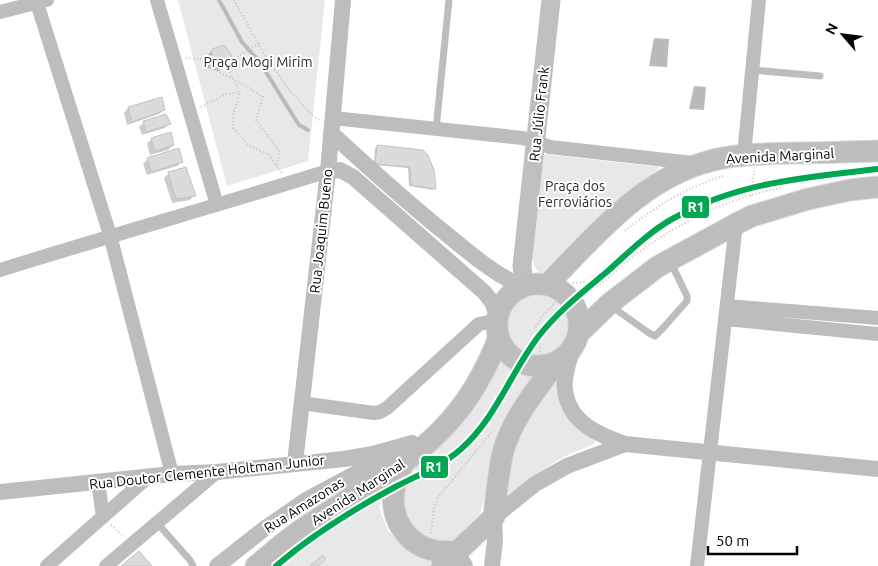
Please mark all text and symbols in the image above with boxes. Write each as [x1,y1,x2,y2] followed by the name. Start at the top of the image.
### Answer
[818,10,868,60] north arrow
[822,21,841,37] text: N
[203,54,313,70] park label: Praça Mogi Mirim
[526,66,552,162] street label: Rua Júlio Frank
[725,145,835,167] street label: Avenida Marginal
[307,168,335,294] street label: Rua Joaquim Bueno
[538,178,612,210] park label: Praça dos Ferroviários
[681,195,710,219] line badge: R1
[687,199,705,215] text: R1
[88,452,326,492] street label: Rua Doutor Clemente Holtman Junior
[420,455,449,479] line badge: R1
[308,456,408,528] street label: Avenida Marginal
[425,459,443,475] text: R1
[261,474,347,536] street label: Rua Amazonas
[708,524,797,556] scale bar
[716,532,749,549] text: 50 m

